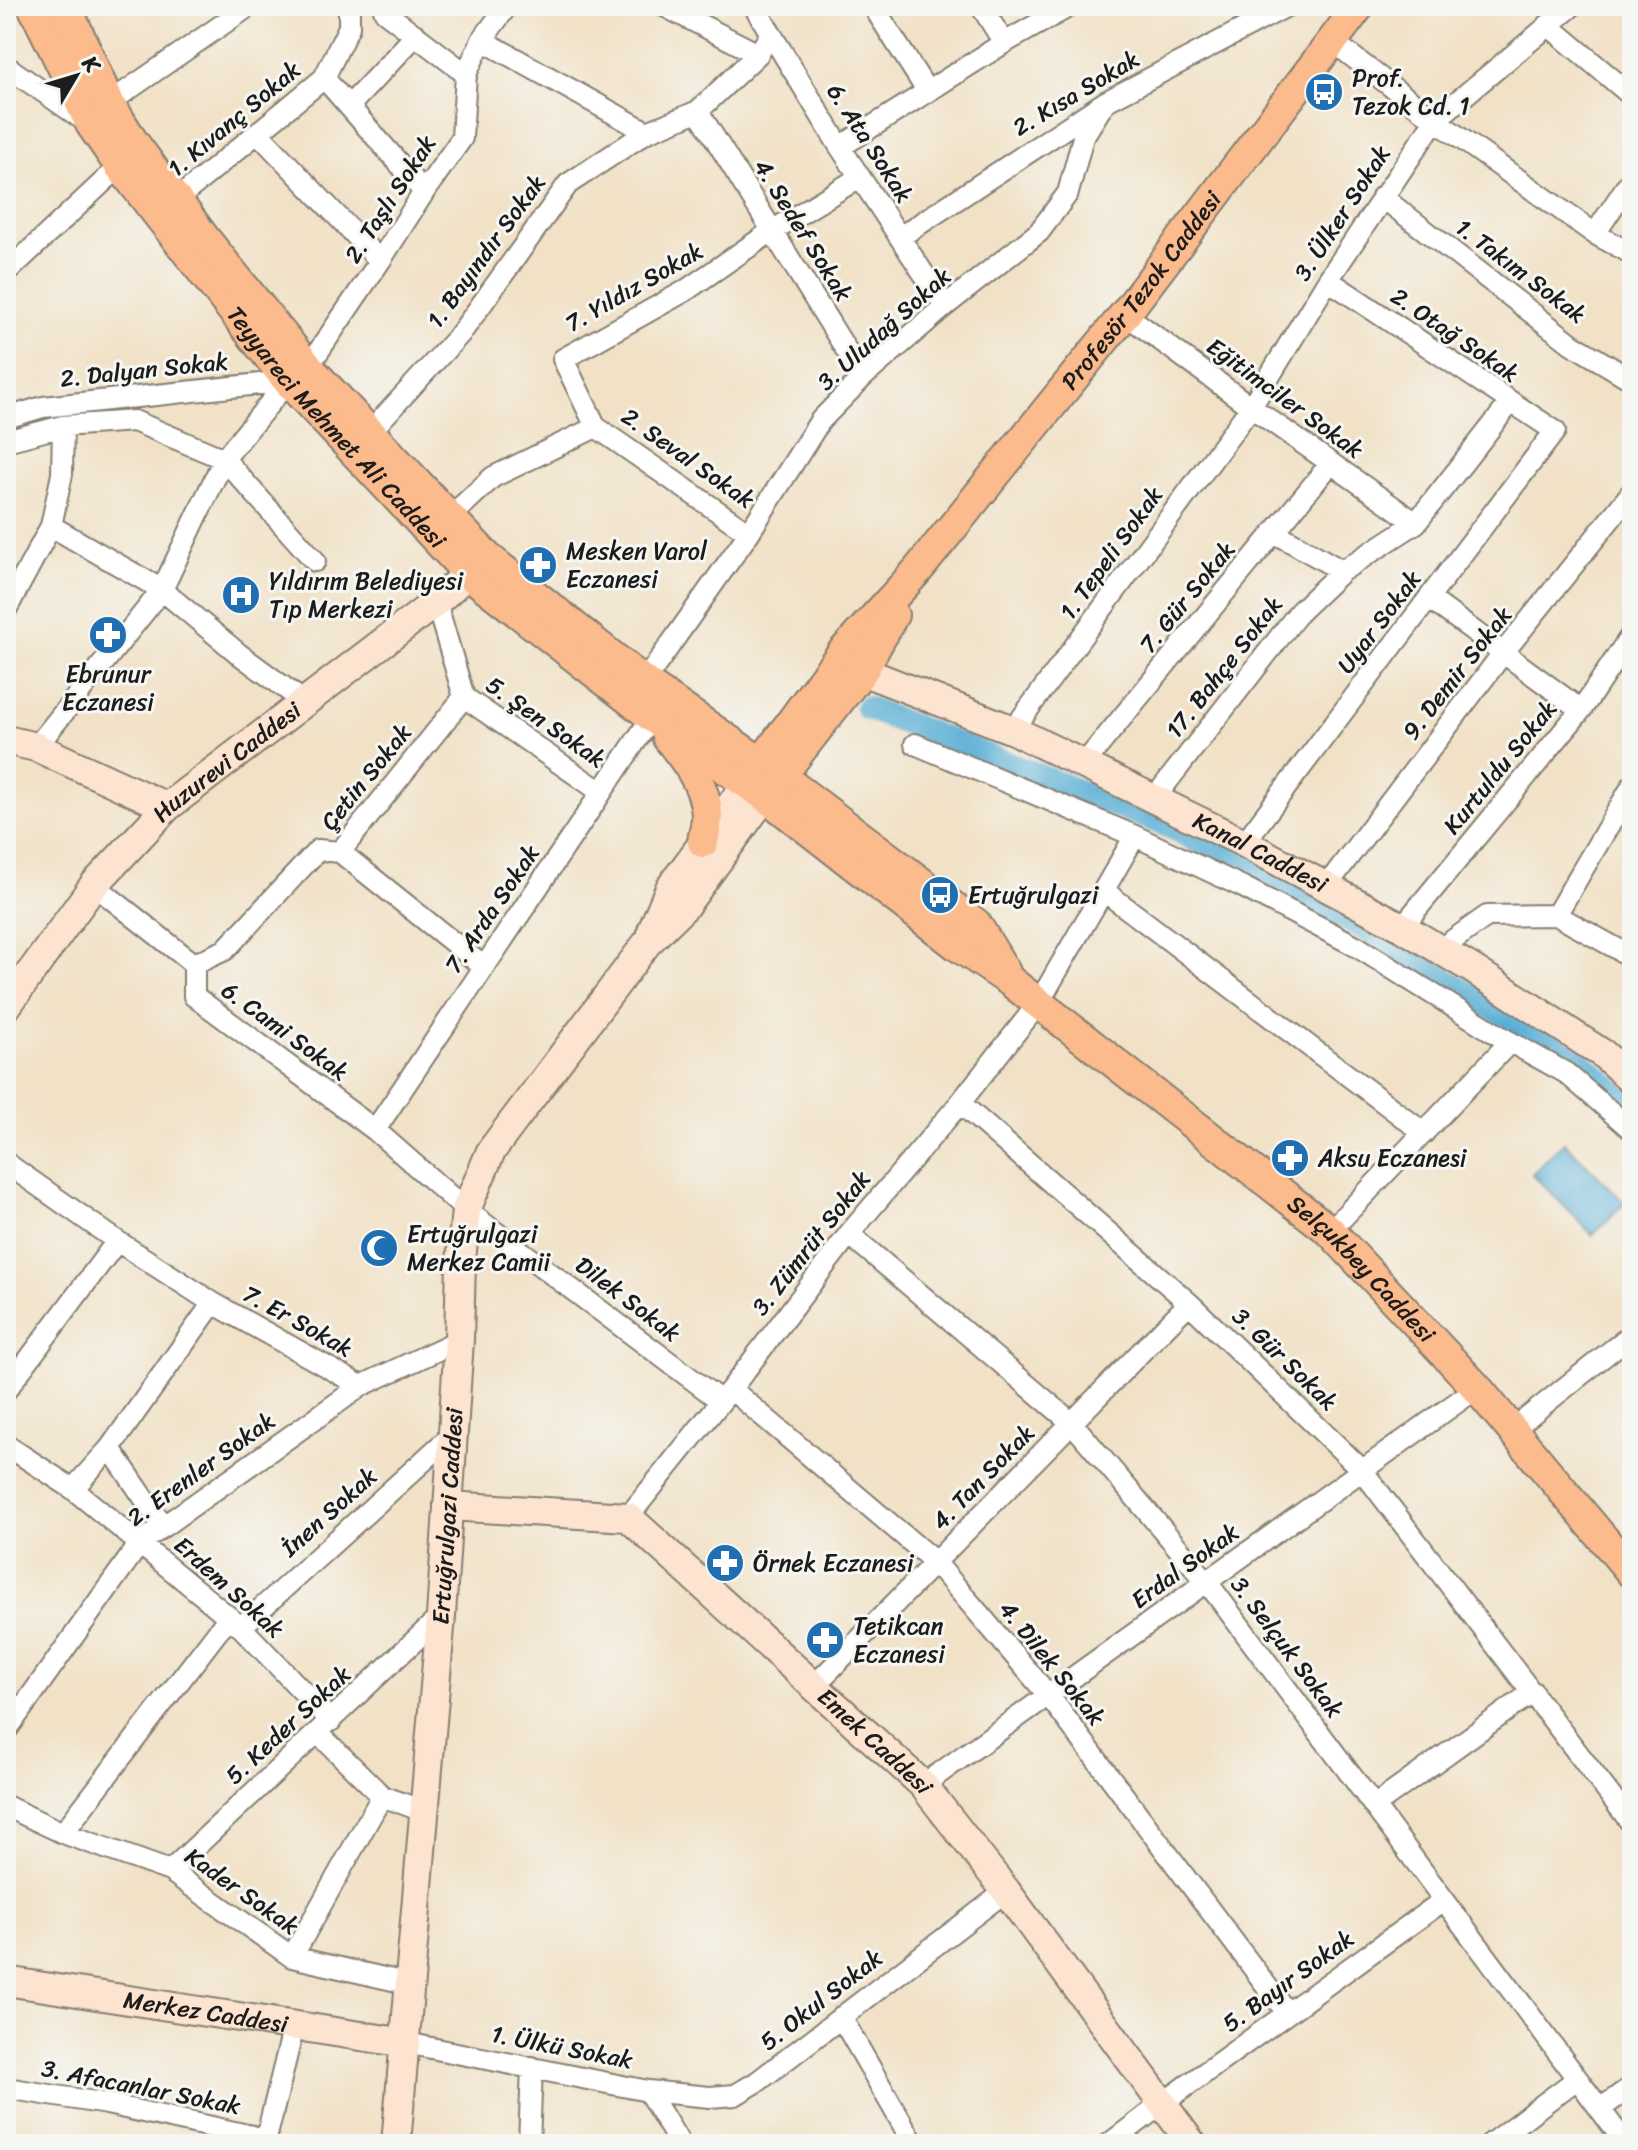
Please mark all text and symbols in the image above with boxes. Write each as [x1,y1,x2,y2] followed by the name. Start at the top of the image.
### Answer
[36,36,116,116] north arrow
[1004,38,1148,148] street label: 2. Kısa Sokak
[71,46,112,83] text: K
[158,50,311,188] street label: 1. Kıvanç Sokak
[1352,57,1470,127] place label: Prof. Tezok Cd. 1
[1303,71,1345,113] bus stop icon: Prof. Tezok Cd. 1
[815,74,925,212] street label: 6. Ata Sokak
[333,126,448,272] street label: 2. Taşlı Sokak
[1282,136,1402,290] street label: 3. Ülker Sokak
[742,150,864,310] street label: 4. Sedef Sokak
[415,165,557,337] street label: 1. Bayındır Sokak
[1050,181,1233,400] street label: Profesör Tezok Caddesi
[1446,207,1596,335] street label: 1. Takım Sokak
[557,230,711,344] street label: 7. Yıldız Sokak
[807,256,961,401] street label: 3. Uludağ Sokak
[1382,276,1528,394] street label: 2. Otağ Sokak
[215,296,458,560] street label: Teyyareci Mehmet Ali Caddesi
[1197,326,1373,470] street label: Eğitimciler Sokak
[58,340,230,400] street label: 2. Dalyan Sokak
[612,396,764,520] street label: 2. Seval Sokak
[1048,477,1174,629] street label: 1. Tepeli Sokak
[566,530,708,600] place label: Mesken Varol Eczanesi
[1128,531,1246,663] street label: 7. Gür Sokak
[517,544,559,586] pharmacy icon: Mesken Varol Eczanesi
[269,560,465,630] place label: Yıldırım Belediyesi Tıp Merkezi
[1326,561,1432,683] street label: Uyar Sokak
[220,574,262,616] hospital icon: Yıldırım Belediyesi Tıp Merkezi
[1154,586,1294,748] street label: 17. Bahçe Sokak
[1391,597,1523,749] street label: 9. Demir Sokak
[87,614,129,656] pharmacy icon: Ebrunur Eczanesi
[62,653,154,723] place label: Ebrunur Eczanesi
[477,665,615,779] street label: 5. Şen Sokak
[141,690,312,833] street label: Huzurevi Caddesi
[1432,690,1568,844] street label: Kurtuldu Sokak
[309,714,423,840] street label: Çetin Sokak
[1186,800,1337,906] street label: Kanal Caddesi
[433,835,551,982] street label: 7. Arda Sokak
[919,874,961,916] bus stop icon: Ertuğrulgazi
[968,874,1100,916] place label: Ertuğrulgazi
[212,970,358,1092] street label: 6. Cami Sokak
[1269,1137,1311,1179] pharmacy icon: Aksu Eczanesi
[1317,1137,1468,1179] place label: Aksu Eczanesi
[740,1161,882,1325] street label: 3. Zümrüt Sokak
[1278,1184,1446,1353] street label: Selçukbey Caddesi
[407,1213,552,1283] place label: Ertuğrulgazi Merkez Camii
[358,1227,400,1269] mosque icon: Ertuğrulgazi Merkez Camii
[566,1245,690,1353] street label: Dilek Sokak
[235,1273,361,1369] street label: 7. Er Sokak
[1222,1297,1348,1421] street label: 3. Gür Sokak
[118,1400,284,1538] street label: 2. Erenler Sokak
[419,1405,476,1626] street label: Ertuğrulgazi Caddesi
[921,1414,1045,1540] street label: 4. Tan Sokak
[270,1456,387,1568] street label: İnen Sokak
[1122,1512,1248,1620] street label: Erdal Sokak
[164,1525,294,1649] street label: Erdem Sokak
[704,1542,746,1584] pharmacy icon: Örnek Eczanesi
[753,1542,915,1584] place label: Örnek Eczanesi
[1219,1567,1355,1727] street label: 3. Selçuk Sokak
[988,1591,1116,1736] street label: 4. Dilek Sokak
[853,1605,945,1675] place label: Tetikcan Eczanesi
[804,1619,846,1661] pharmacy icon: Tetikcan Eczanesi
[215,1655,361,1795] street label: 5. Keder Sokak
[807,1677,945,1805] street label: Emek Caddesi
[176,1836,308,1946] street label: Kader Sokak
[1213,1918,1363,2044] street label: 5. Bayır Sokak
[750,1938,892,2062] street label: 5. Okul Sokak
[121,1978,292,2046] street label: Merkez Caddesi
[488,2013,637,2081] street label: 1. Ülkü Sokak
[38,2047,244,2127] street label: 3. Afacanlar Sokak

